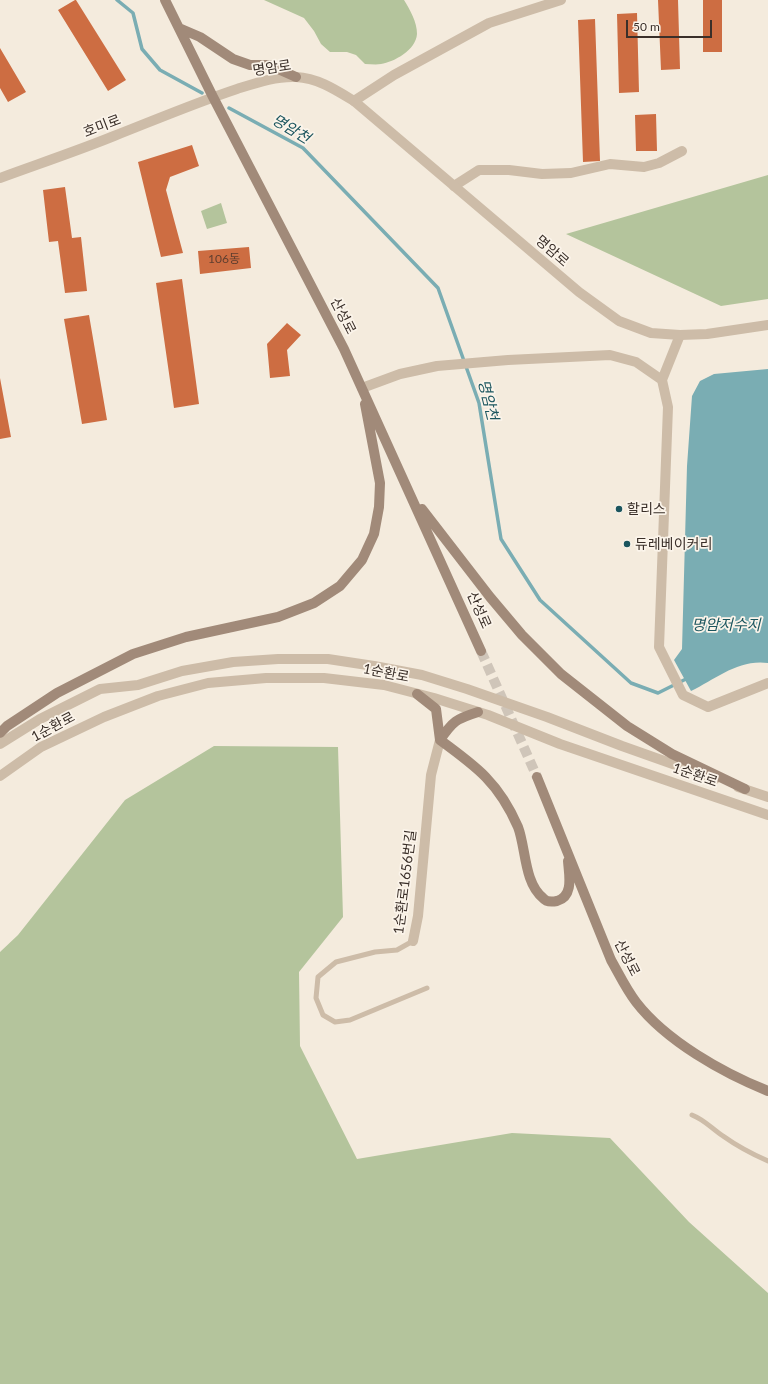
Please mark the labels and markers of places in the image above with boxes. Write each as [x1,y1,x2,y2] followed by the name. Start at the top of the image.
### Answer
[627,501,666,517] place label: 할리스
[614,504,624,514] marker: 할리스
[635,536,712,552] place label: 듀레베이커리
[622,539,632,549] marker: 듀레베이커리

